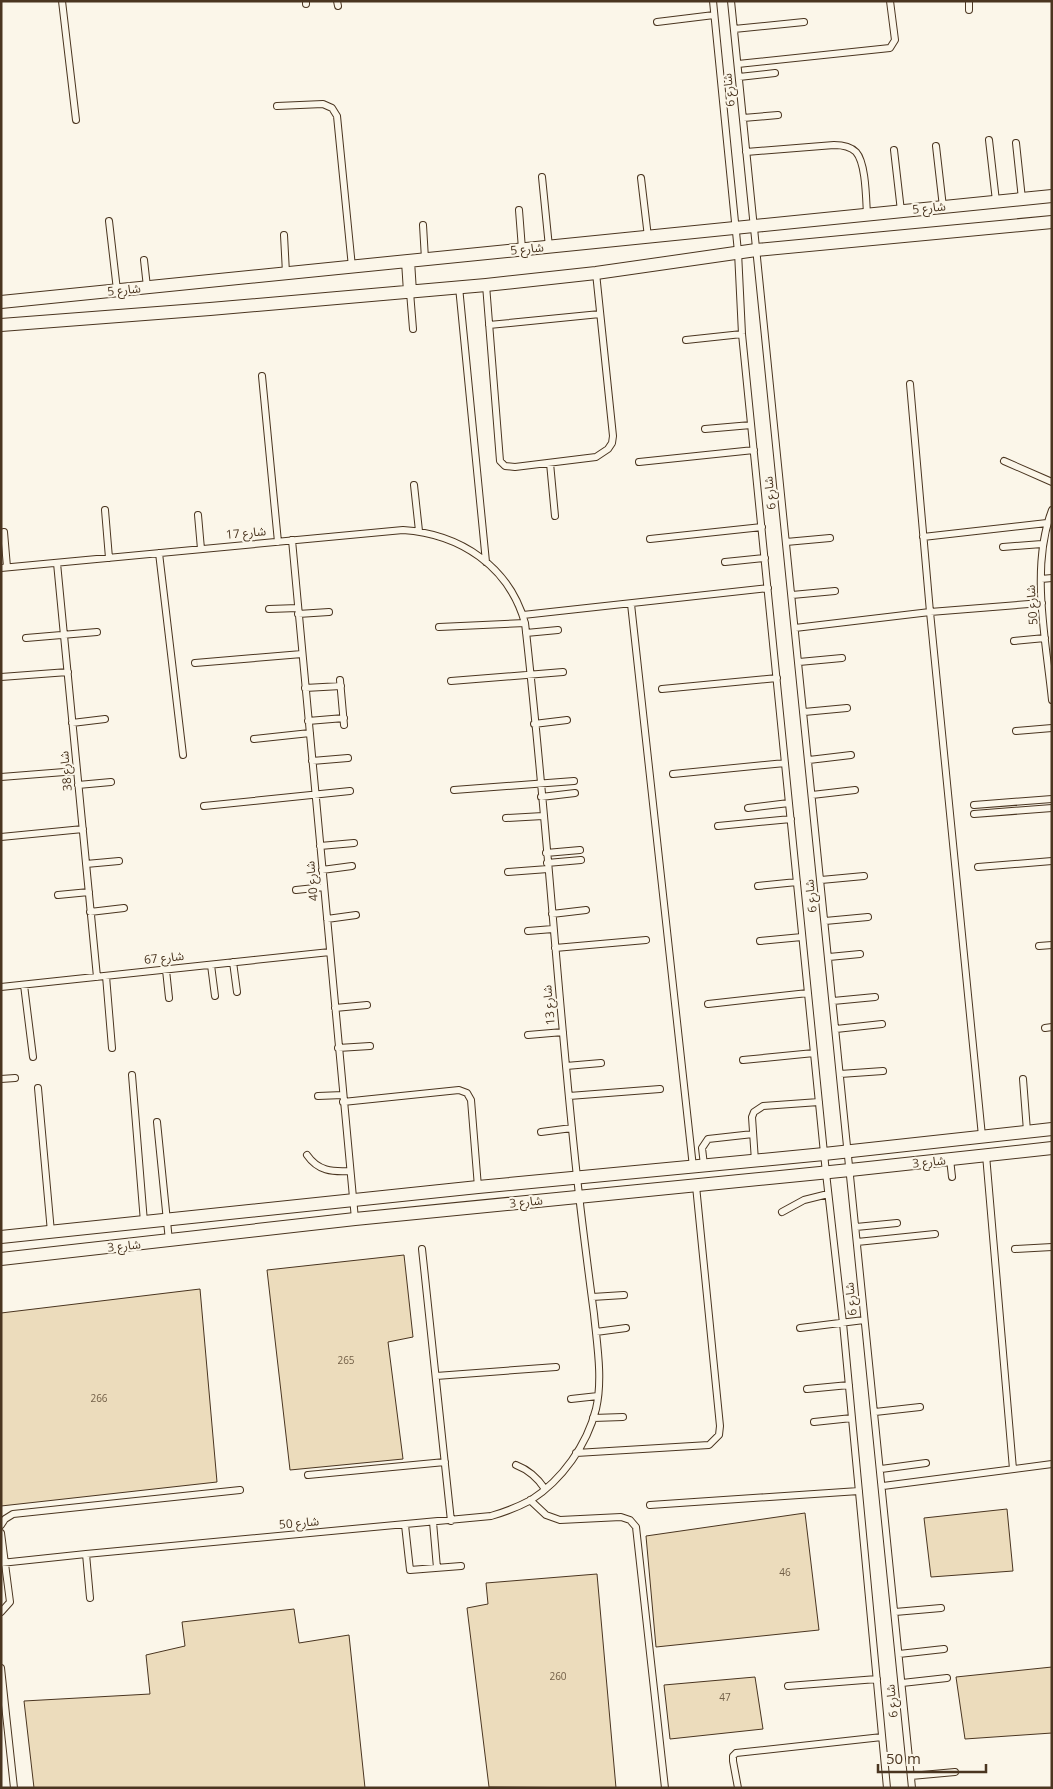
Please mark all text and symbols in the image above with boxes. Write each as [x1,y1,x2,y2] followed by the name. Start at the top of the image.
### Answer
[718,72,740,108] street label: شارع 6
[911,197,947,219] street label: شارع 5
[509,238,545,260] street label: شارع 5
[106,279,142,301] street label: شارع 5
[759,475,781,511] street label: شارع 6
[225,522,267,544] street label: شارع 17
[1022,584,1042,626] street label: شارع 50
[55,750,77,792] street label: شارع 38
[301,860,323,902] street label: شارع 40
[800,878,822,914] street label: شارع 6
[143,947,185,969] street label: شارع 67
[538,984,560,1026] street label: شارع 13
[911,1151,947,1173] street label: شارع 3
[508,1191,544,1213] street label: شارع 3
[106,1235,142,1257] street label: شارع 3
[840,1281,862,1317] street label: شارع 6
[337,1353,355,1367] house number: 265
[90,1391,108,1405] house number: 266
[278,1512,320,1534] street label: شارع 50
[779,1565,791,1579] house number: 46
[549,1669,567,1683] house number: 260
[881,1683,903,1719] street label: شارع 6
[719,1690,731,1704] house number: 47
[878,1742,986,1774] scale bar
[886,1748,921,1768] text: 50 m

